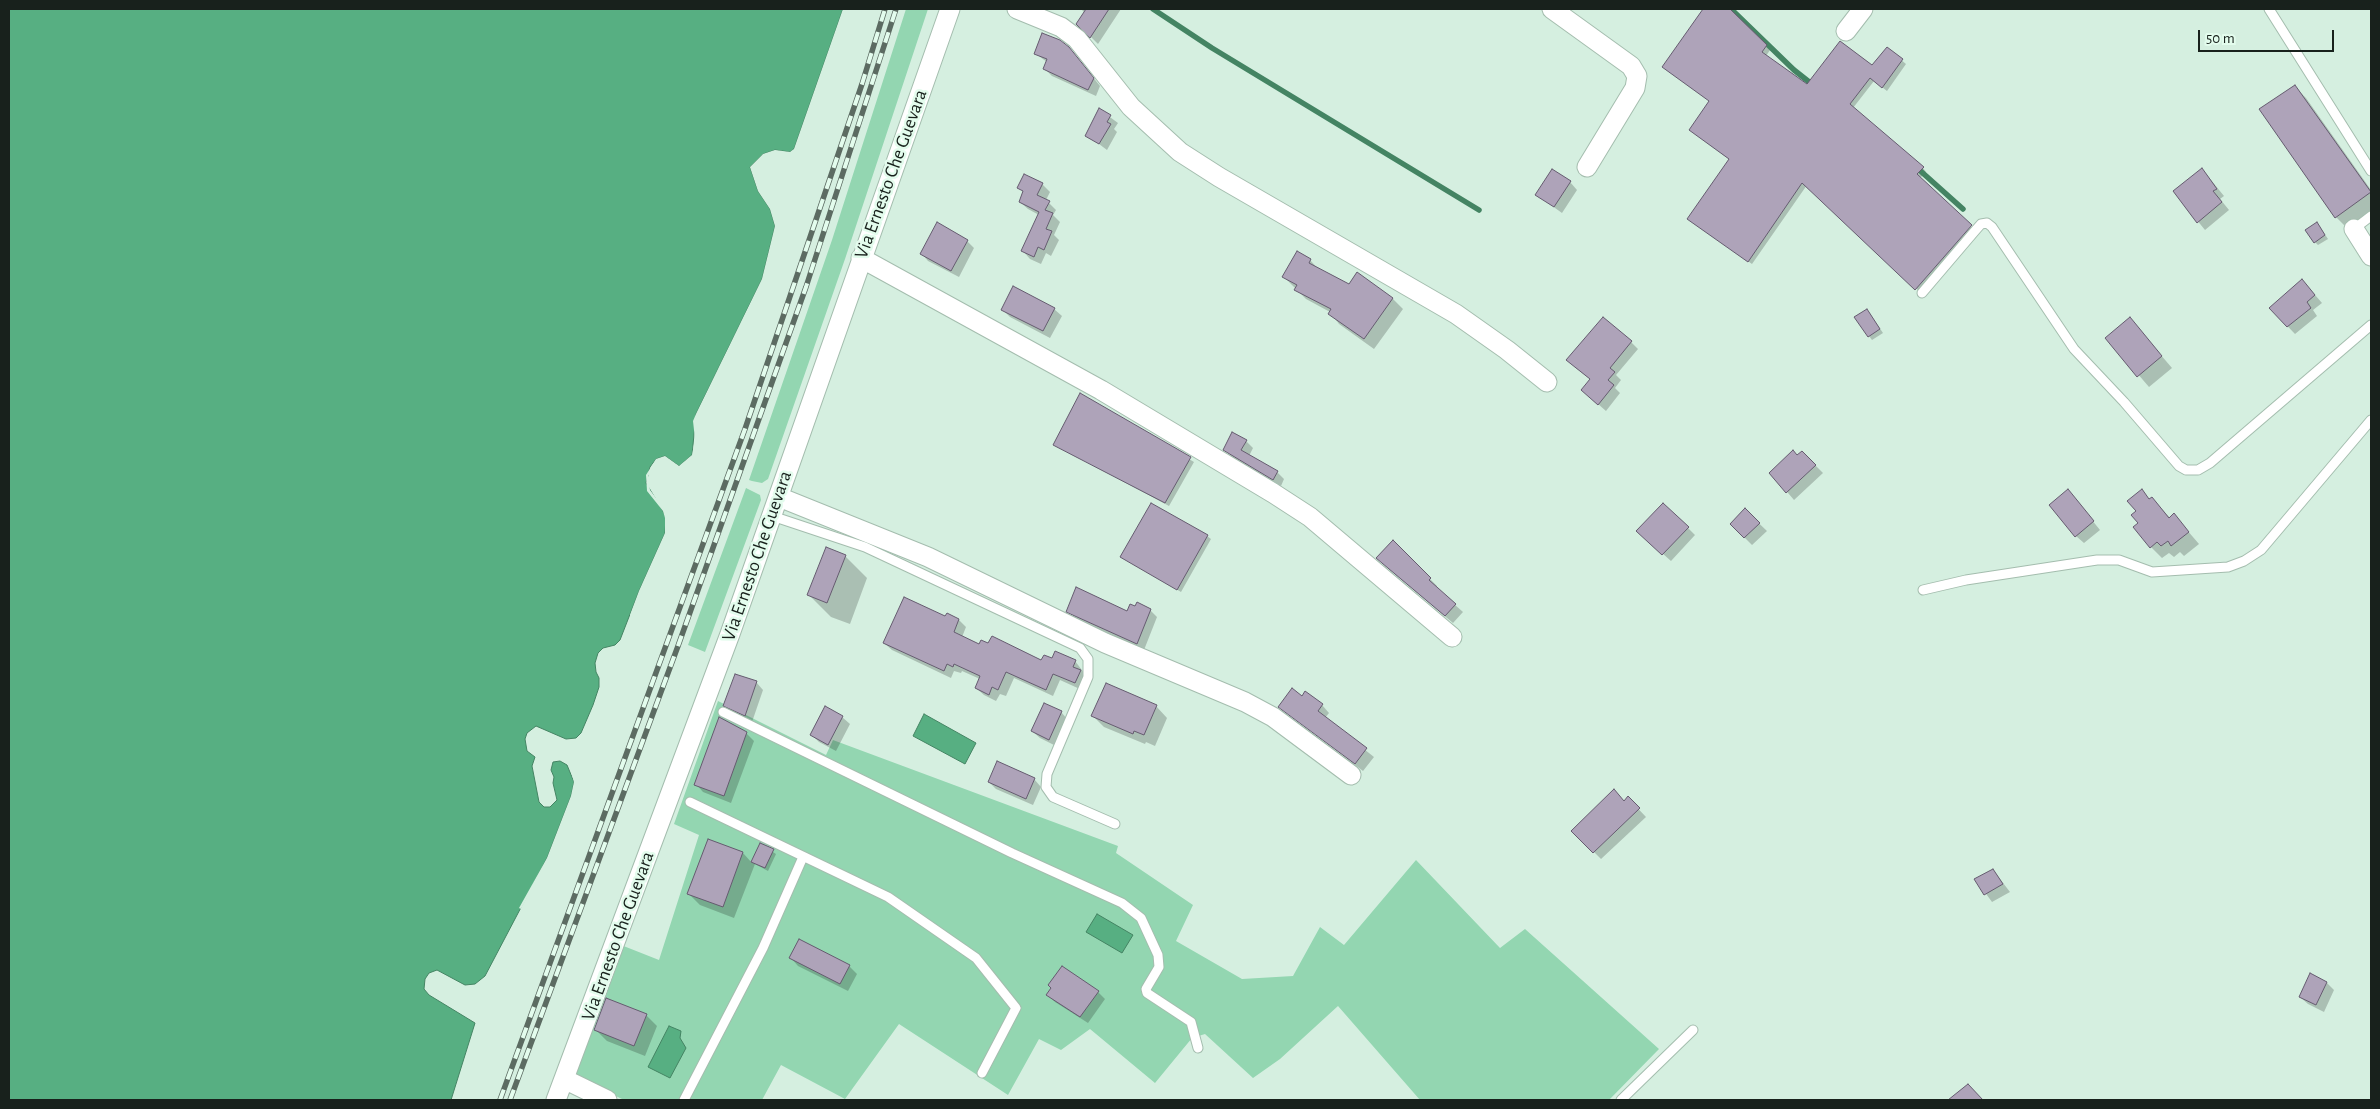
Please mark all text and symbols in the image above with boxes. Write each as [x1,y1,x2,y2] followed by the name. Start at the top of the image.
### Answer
[2200,20,2336,52] scale bar
[2206,31,2235,46] text: 50 m
[850,86,932,262] street label: Via Ernesto Che Guevara
[717,468,797,644] street label: Via Ernesto Che Guevara
[577,848,659,1024] street label: Via Ernesto Che Guevara

